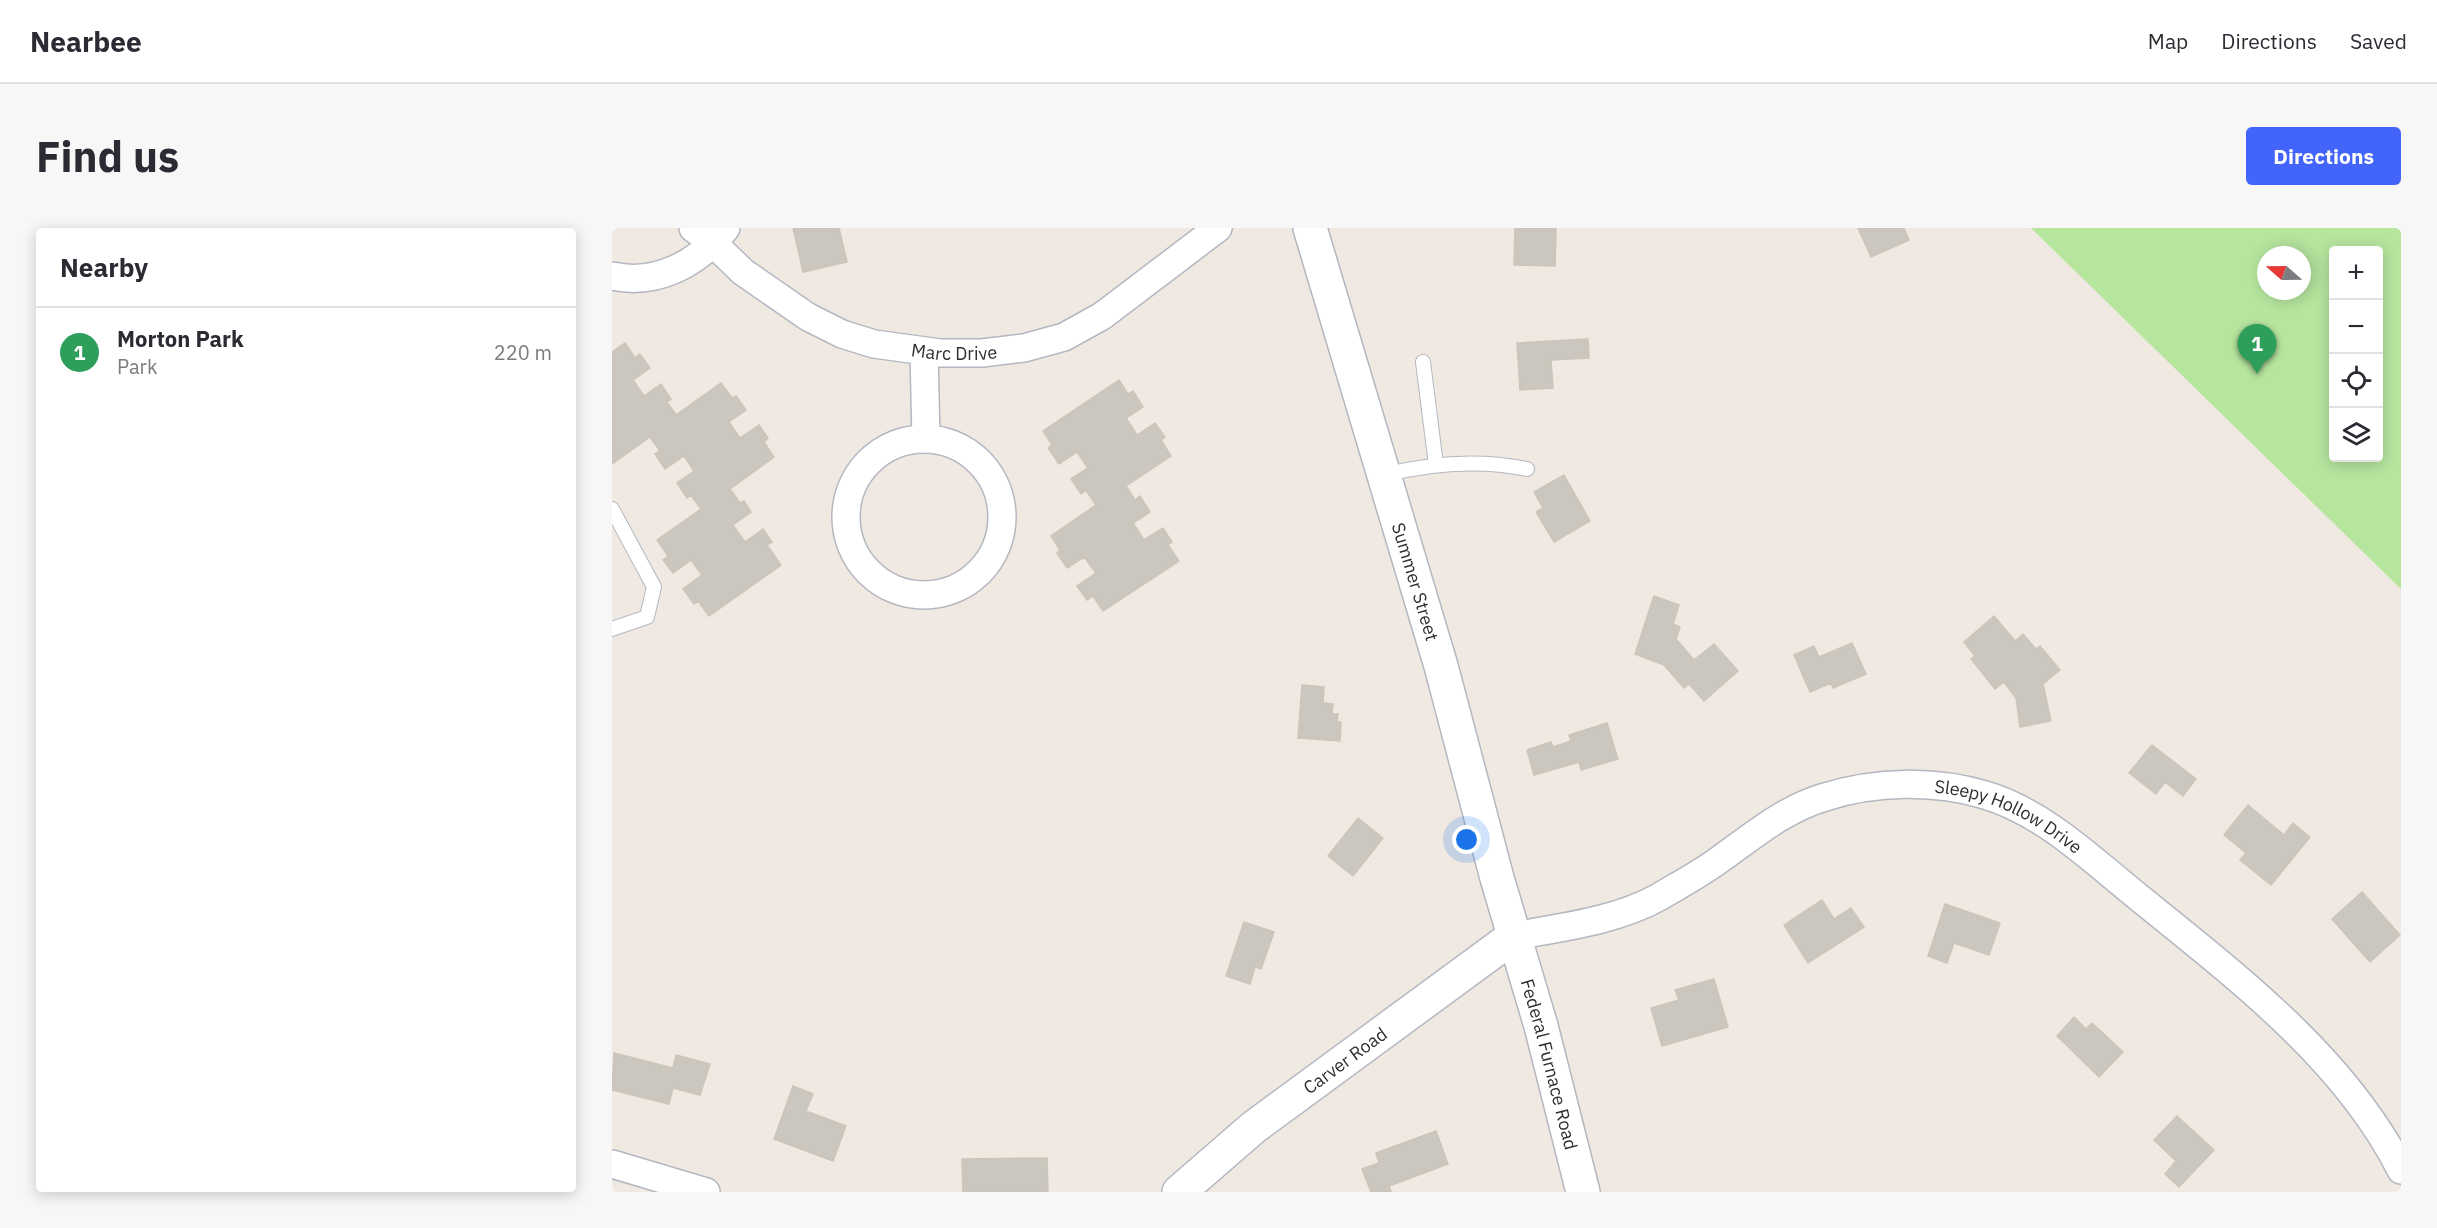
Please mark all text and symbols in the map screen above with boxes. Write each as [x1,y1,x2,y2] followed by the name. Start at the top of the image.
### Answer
[30,23,142,60] text: Nearbee
[2148,27,2188,55] text: Map
[2221,27,2317,55] text: Directions
[2350,27,2407,55] text: Saved
[2246,127,2401,185] button: Directions
[36,129,179,184] text: Find us
[2257,246,2311,300] north arrow
[2329,246,2383,462] map controls
[2329,246,2383,300] button: +
[60,250,148,284] text: Nearby
[2329,300,2383,354] button: −
[117,324,244,353] text: Morton Park
[2238,324,2276,374] pin: 1
[910,338,998,365] street label: Marc Drive
[74,339,86,366] text: 1
[494,339,552,366] text: 220 m
[117,353,157,380] text: Park
[2329,354,2383,408] button: locate
[2329,408,2383,462] button: layers
[1387,520,1444,643] street label: Summer Street
[1934,774,2087,858] street label: Sleepy Hollow Drive
[1452,825,1481,854] your location
[1516,976,1583,1152] street label: Federal Furnace Road
[1298,1022,1391,1099] street label: Carver Road

